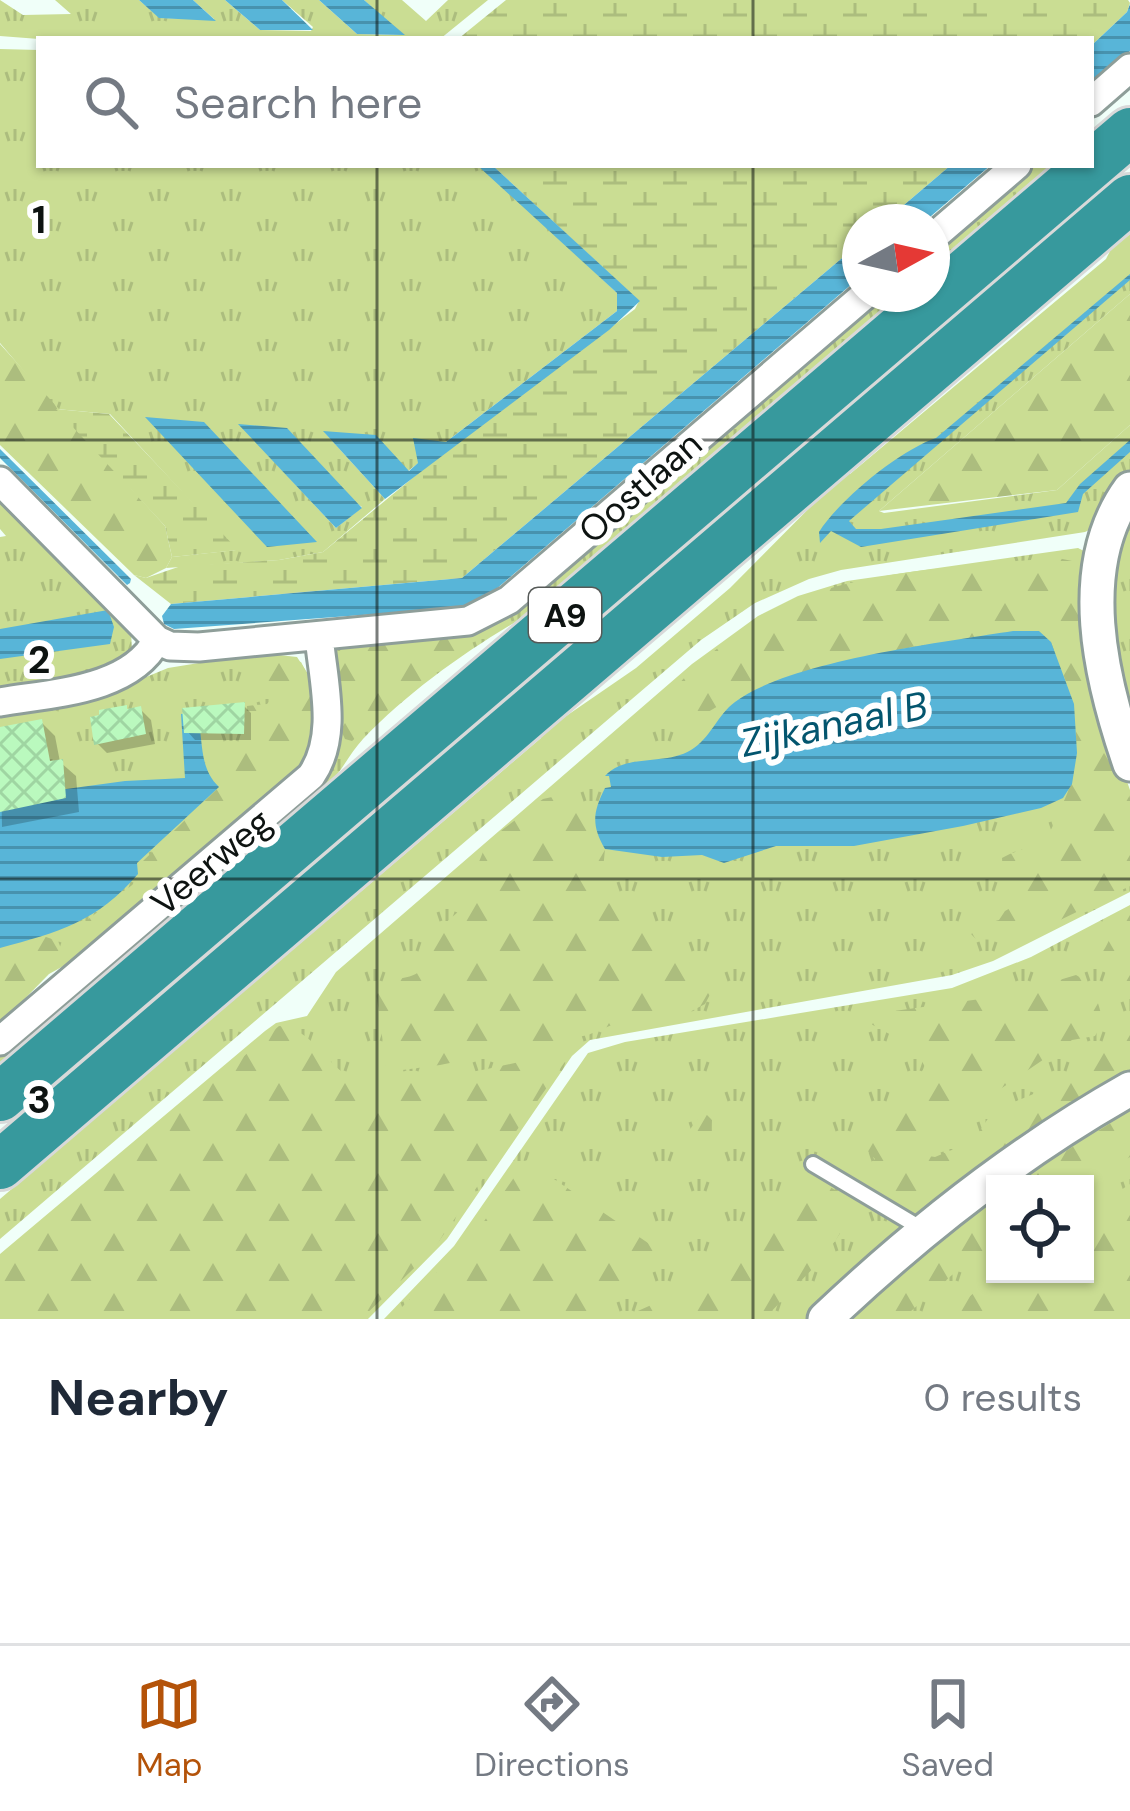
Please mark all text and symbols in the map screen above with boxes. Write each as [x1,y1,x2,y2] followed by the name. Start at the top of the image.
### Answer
[36,36,1094,168] search box
[78,69,144,135] icon: search
[174,73,422,132] text: Search here
[32,194,46,245] text: 1
[842,204,950,312] north arrow
[569,421,711,553] street label: Oostlaan
[529,588,601,642] road number: A9
[28,634,50,685] text: 2
[736,679,932,769] water label: Zijkanaal B
[141,798,281,926] street label: Veerweg
[27,1074,51,1125] text: 3
[986,1175,1094,1283] map controls
[986,1175,1094,1283] button: locate
[48,1364,229,1431] text: Nearby
[924,1372,1082,1423] text: 0 results
[136,1671,202,1786] tab: Map
[474,1671,630,1786] tab: Directions
[902,1671,994,1786] tab: Saved

